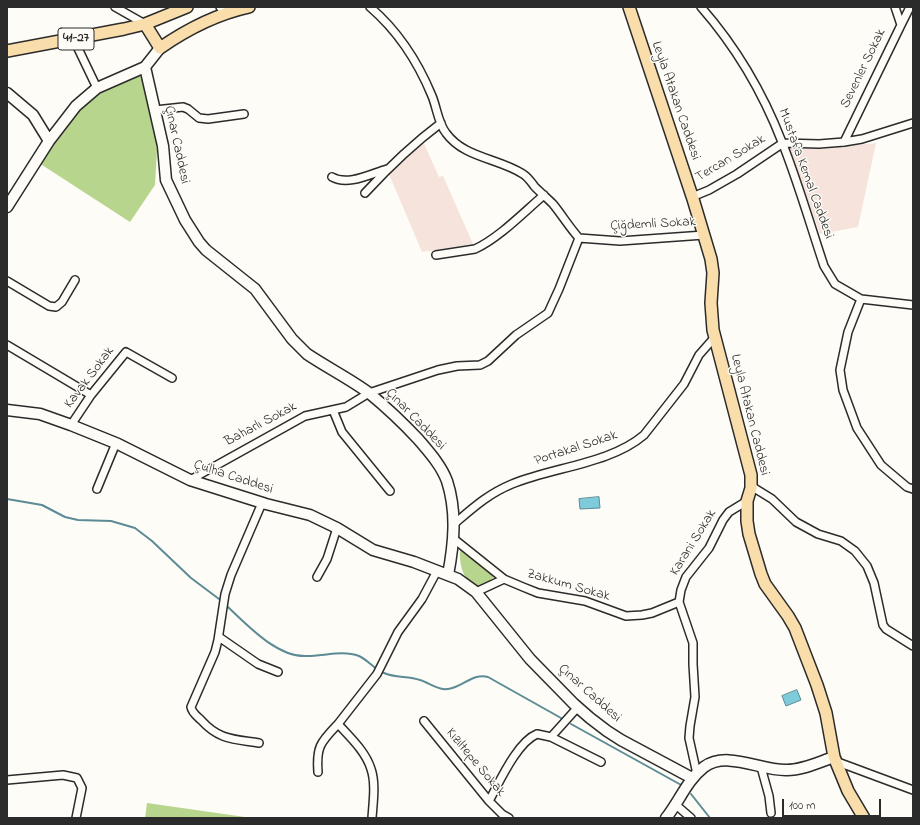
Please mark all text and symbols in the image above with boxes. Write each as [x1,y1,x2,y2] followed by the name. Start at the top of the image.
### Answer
[838,26,890,112] street label: Sevenler Sokak
[58,28,94,50] road number: 41-27
[647,39,703,163] street label: Leyla Atakan Caddesi
[160,104,192,186] street label: Çınar Caddesi
[774,106,836,242] street label: Mustafa Kemal Caddesi
[693,132,769,186] street label: Tercan Sokak
[610,214,696,236] street label: Çiğdemli Sokak
[61,344,119,412] street label: Kavak Sokak
[726,353,772,477] street label: Leyla Atakan Caddesi
[381,386,449,454] street label: Çınar Caddesi
[222,399,300,451] street label: Baharlı Sokak
[532,428,620,470] street label: Portakal Sokak
[191,457,275,499] street label: Çulha Caddesi
[667,507,721,579] street label: Karani Sokak
[524,566,612,606] street label: Zakkum Sokak
[554,661,624,727] street label: Çınar Caddesi
[442,725,508,801] street label: Kızıltepe Sokak
[784,791,883,817] scale bar
[789,797,816,815] text: 100 m

